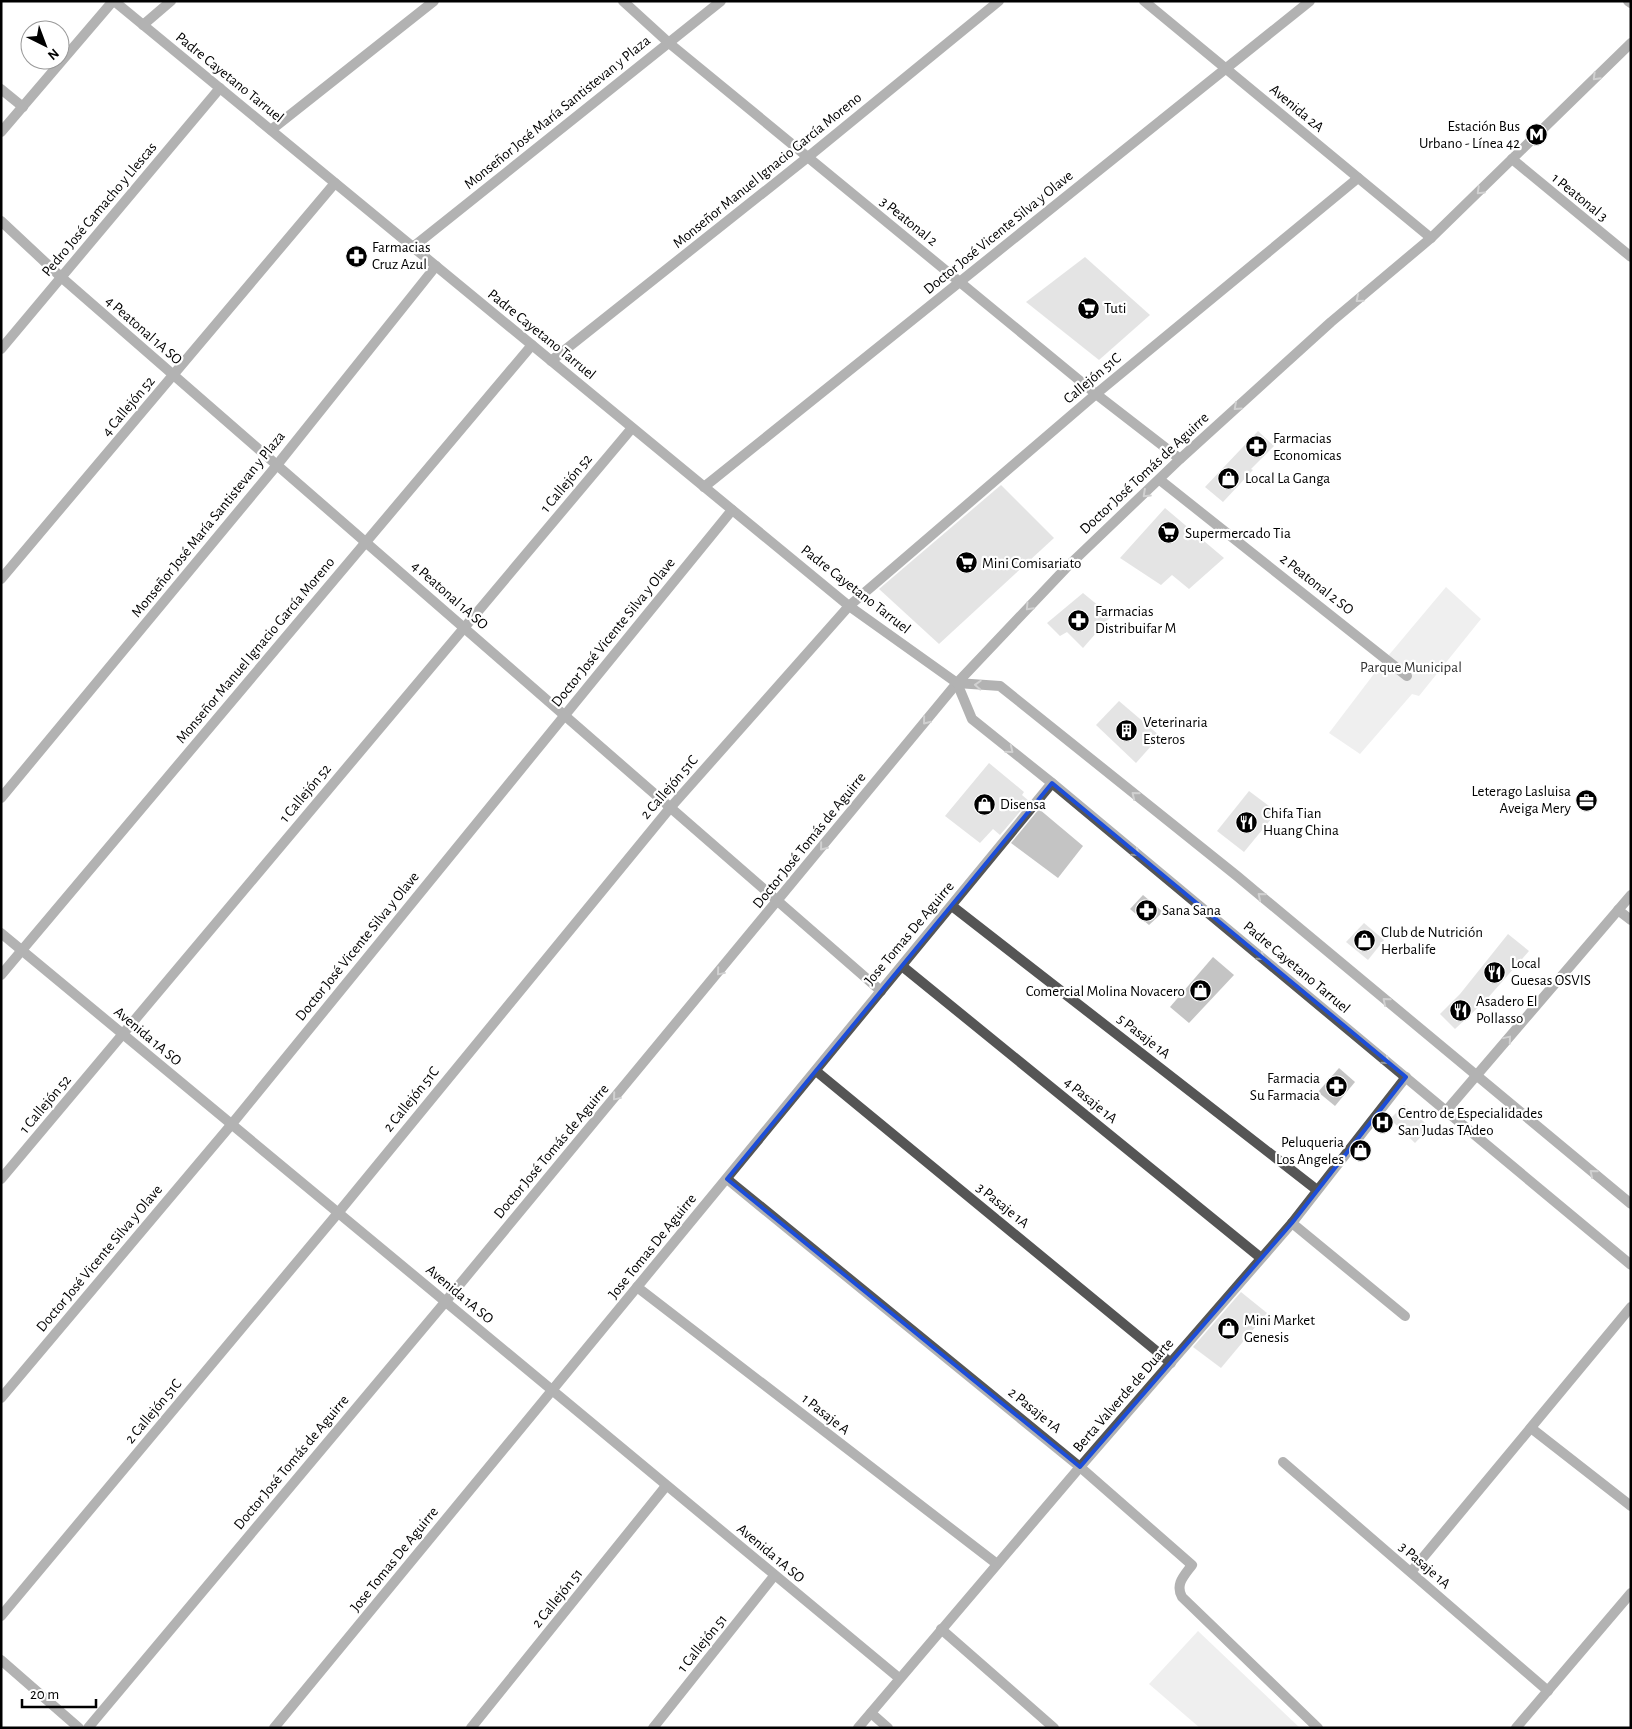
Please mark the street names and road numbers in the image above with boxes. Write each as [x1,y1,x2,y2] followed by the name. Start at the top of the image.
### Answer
[173,29,287,125] street label: Padre Cayetano Tarruel
[461,33,653,192] street label: Monseñor José María Santistevan y Plaza
[1267,82,1327,135] street label: Avenida 2A
[670,90,864,251] street label: Monseñor Manuel Ignacio García Moreno
[39,140,160,279] street label: Pedro José Camacho y Llescas
[921,168,1076,297] street label: Doctor José Vicente Silva y Olave
[1549,170,1611,224] street label: 1 Peatonal 3
[877,194,940,249] street label: 3 Peatonal 2
[485,286,599,382] street label: Padre Cayetano Tarruel
[102,293,185,368] street label: 4 Peatonal 1A SO
[1061,350,1124,407] street label: Callejón 51C
[99,373,158,439] street label: 4 Callejón 52
[1077,410,1212,537] street label: Doctor José Tomás de Aguirre
[129,428,288,620] street label: Monseñor José María Santistevan y Plaza
[538,451,595,515] street label: 1 Callejón 52
[798,542,913,637] street label: Padre Cayetano Tarruel
[1277,551,1356,618] street label: 2 Peatonal 2 SO
[173,554,338,746] street label: Monseñor Manuel Ignacio García Moreno
[549,555,678,710] street label: Doctor José Vicente Silva y Olave
[408,558,491,633] street label: 4 Peatonal 1A SO
[638,752,701,822] street label: 2 Callejón 51C
[277,761,334,825] street label: 1 Callejón 52
[750,769,869,911] street label: Doctor José Tomás de Aguirre
[293,869,422,1024] street label: Doctor José Vicente Silva y Olave
[862,879,957,988] street label: Jose Tomas De Aguirre
[1240,919,1353,1016] street label: Padre Cayetano Tarruel
[111,1004,184,1069] street label: Avenida 1A SO
[1114,1011,1173,1062] street label: 5 Pasaje 1A
[381,1064,442,1135] street label: 2 Callejón 51C
[17,1072,74,1136] street label: 1 Callejón 52
[1061,1075,1120,1126] street label: 4 Pasaje 1A
[491,1081,612,1221] street label: Doctor José Tomás de Aguirre
[974,1180,1032,1231] street label: 3 Pasaje 1A
[34,1182,165,1335] street label: Doctor José Vicente Silva y Olave
[606,1191,699,1302] street label: Jose Tomas De Aguirre
[423,1262,496,1327] street label: Avenida 1A SO
[1070,1336,1177,1455] street label: Berta Valverde de Duarte
[122,1376,185,1446] street label: 2 Callejón 51C
[1005,1385,1064,1436] street label: 2 Pasaje 1A
[799,1391,853,1438] street label: 1 Pasaje A
[231,1392,352,1532] street label: Doctor José Tomás de Aguirre
[348,1504,441,1615] street label: Jose Tomas De Aguirre
[734,1521,807,1586] street label: Avenida 1A SO
[1396,1539,1453,1592] street label: 3 Pasaje 1A
[529,1566,586,1631] street label: 2 Callejón 51
[675,1612,730,1675] street label: 1 Callejón 51

